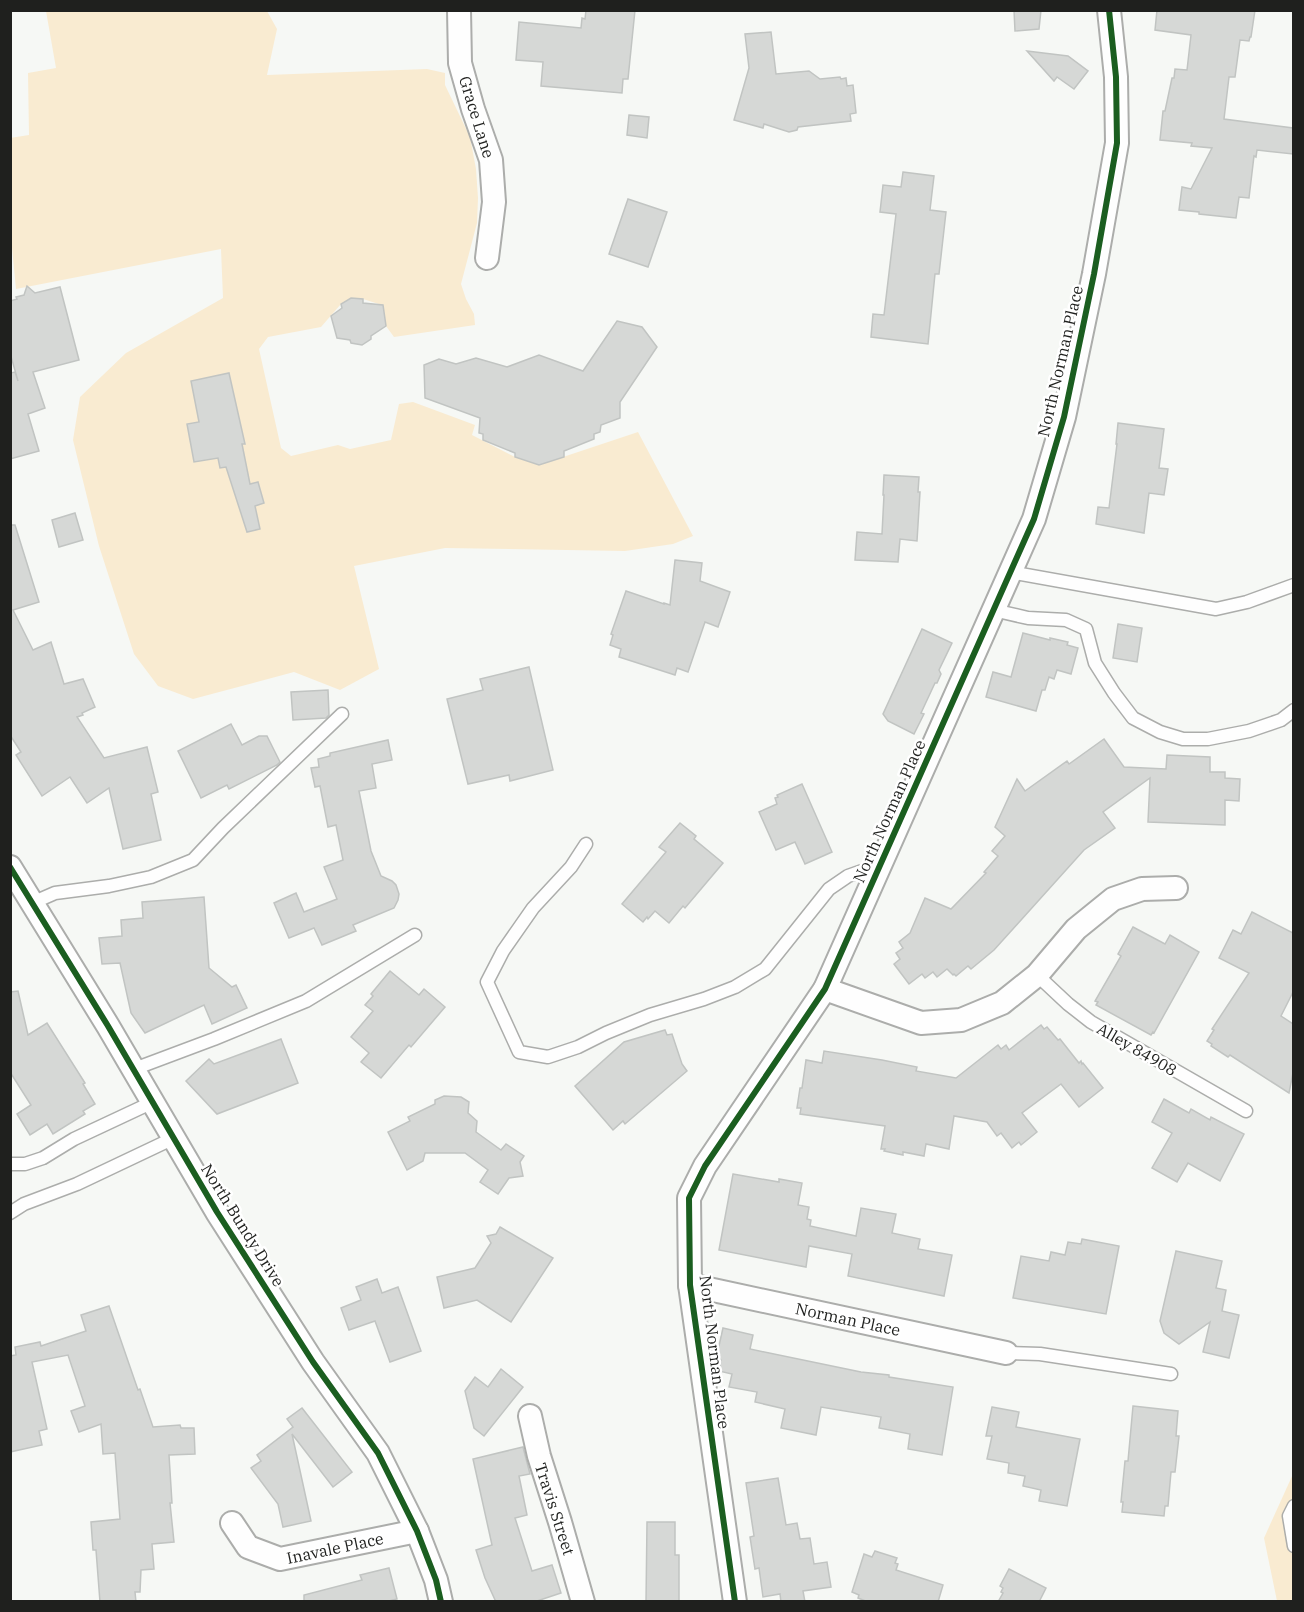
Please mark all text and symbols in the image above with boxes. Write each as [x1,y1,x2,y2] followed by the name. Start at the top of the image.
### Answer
[455,74,499,160] street label: Grace Lane
[1033,283,1087,439] street label: North Norman Place
[848,736,930,886] street label: North Norman Place
[1093,1018,1181,1080] street label: Alley 84908
[197,1160,289,1290] street label: North Bundy Drive
[696,1274,734,1430] street label: North Norman Place
[794,1298,902,1340] street label: Norman Place
[531,1460,579,1558] street label: Travis Street
[285,1528,385,1568] street label: Inavale Place

